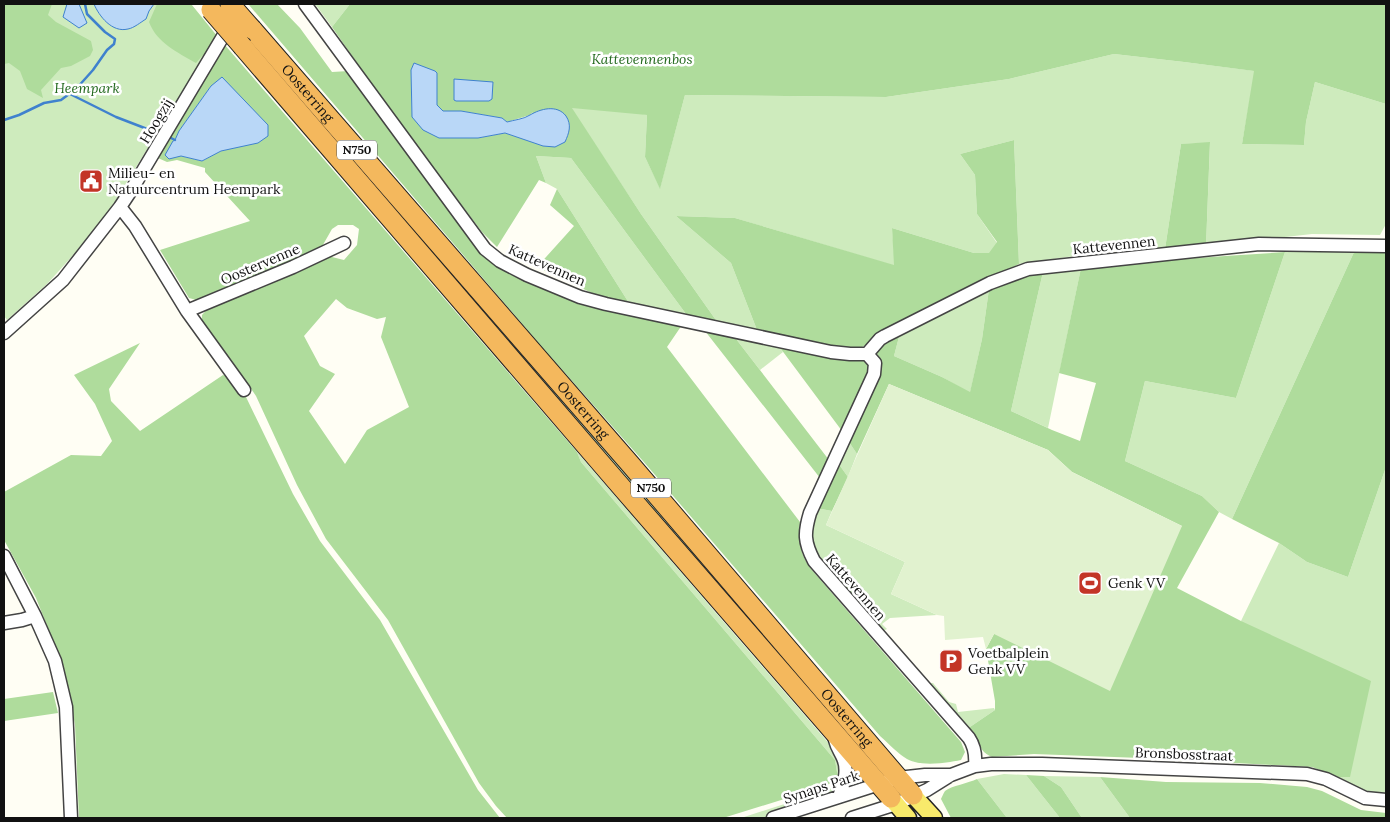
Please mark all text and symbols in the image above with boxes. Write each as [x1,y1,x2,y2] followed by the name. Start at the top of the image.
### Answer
[592,50,692,68] park label: Kattevennenbos
[278,60,338,126] street label: Oosterring
[54,79,120,97] park label: Heempark
[136,95,176,147] street label: Hoogzij
[337,140,377,160] road number: N750
[108,164,281,198] place label: Milieu- en Natuurcentrum Heempark
[78,168,104,194] public building icon: Milieu- en Natuurcentrum Heempark
[1072,232,1157,258] street label: Kattevennen
[218,239,303,289] street label: Oostervenne
[505,240,589,290] street label: Kattevennen
[553,377,614,443] street label: Oosterring
[631,478,671,498] road number: N750
[822,550,890,625] street label: Kattevennen
[1077,570,1103,596] sports icon: Genk VV
[1108,574,1166,592] place label: Genk VV
[967,644,1050,678] place label: Voetbalplein Genk VV
[938,648,964,674] parking icon: Voetbalplein Genk VV
[817,685,877,751] street label: Oosterring
[1135,743,1234,765] street label: Bronsbosstraat
[781,766,862,808] street label: Synaps Park

